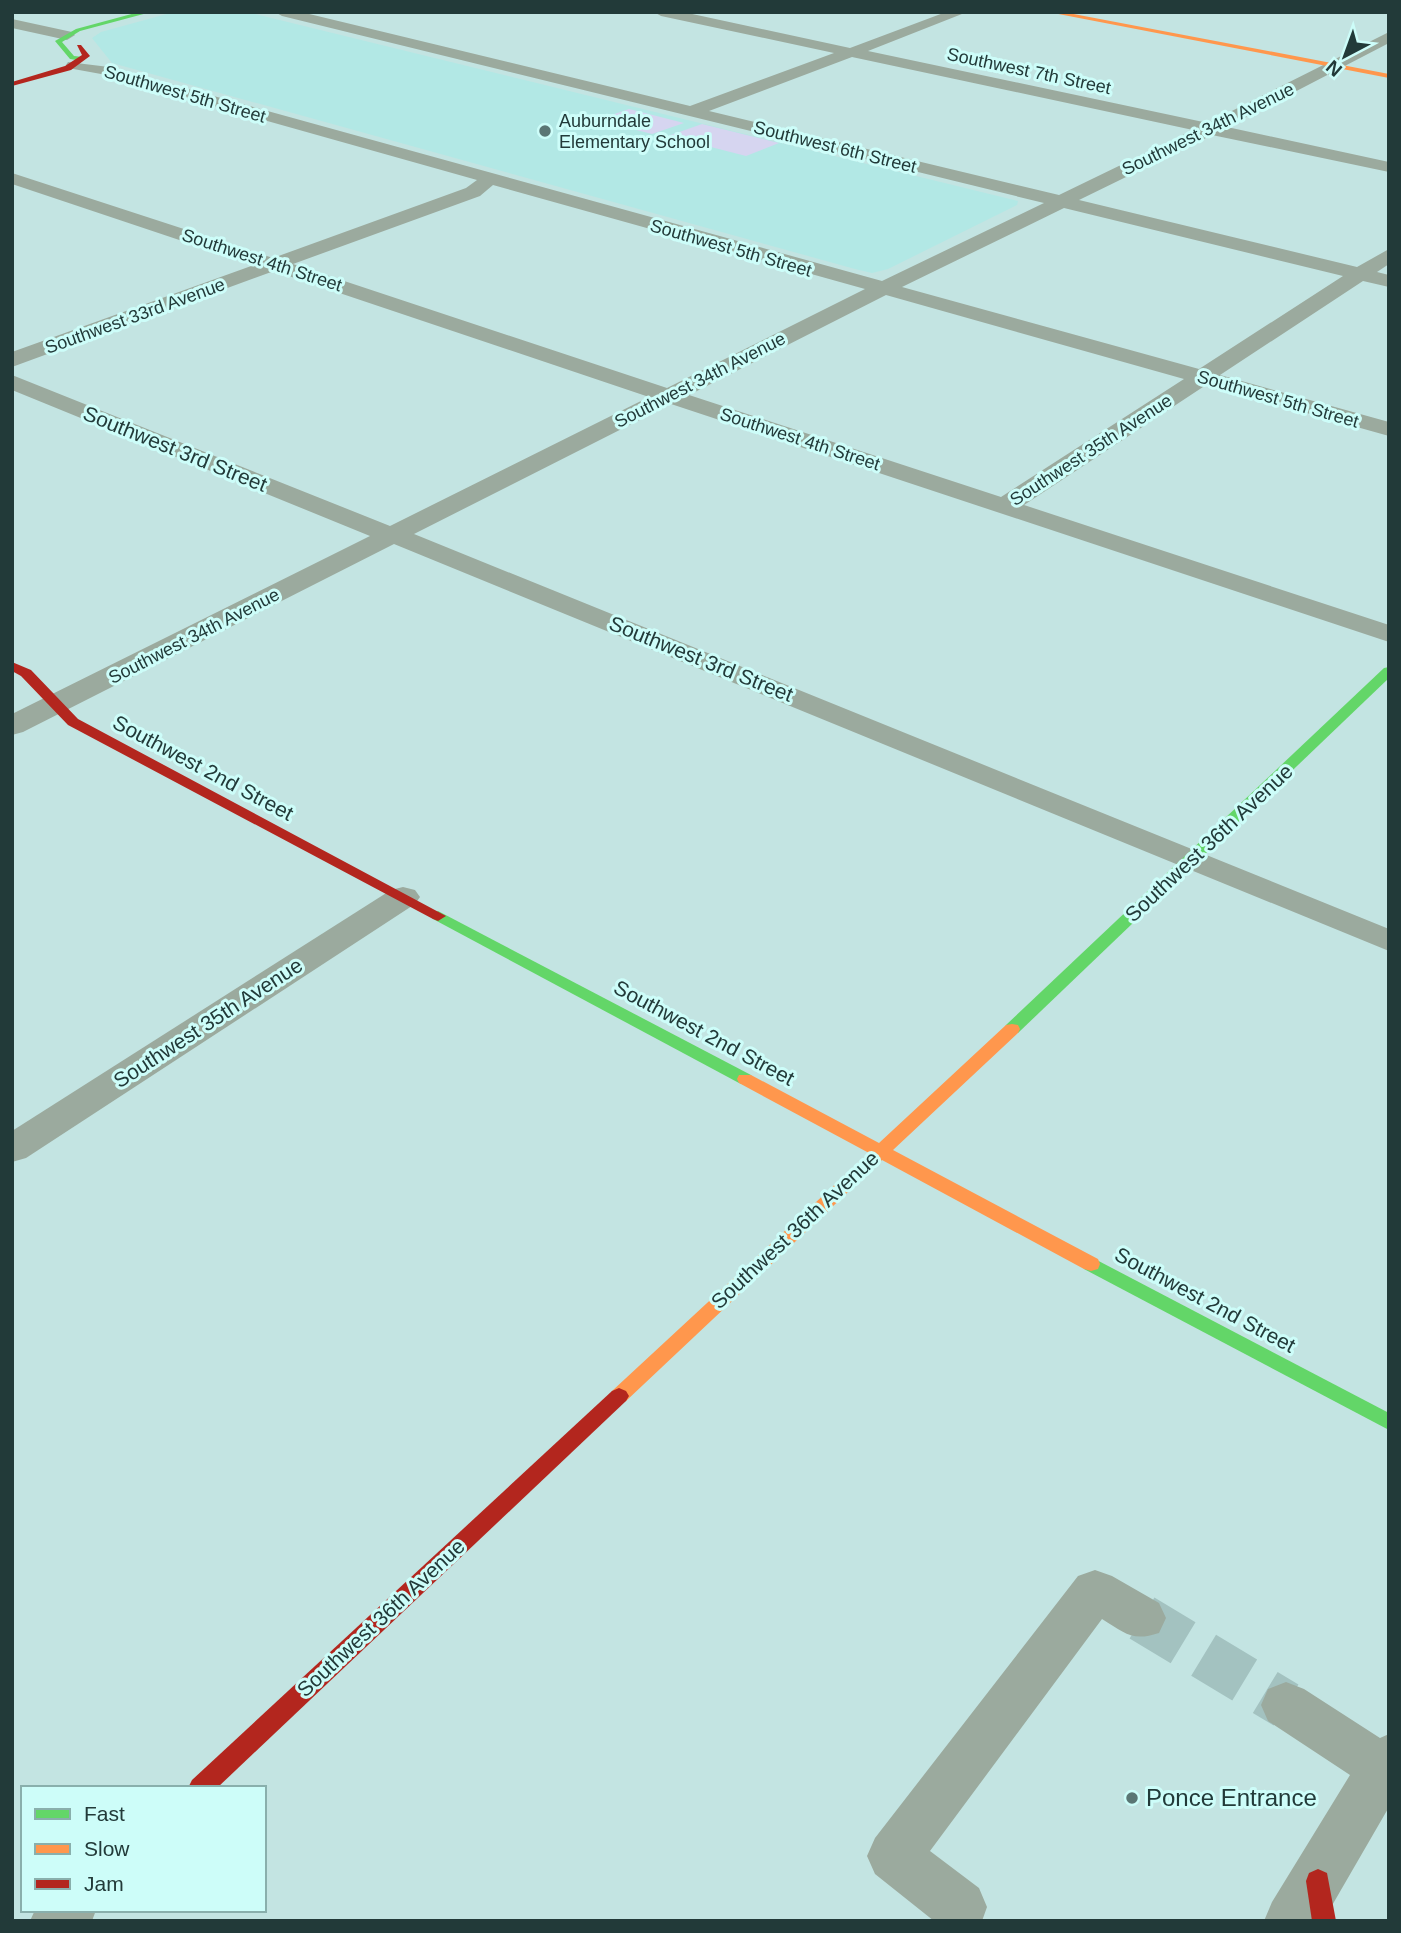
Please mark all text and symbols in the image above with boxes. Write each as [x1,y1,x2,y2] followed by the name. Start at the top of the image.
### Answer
[1310,21,1380,91] north arrow
[945,44,1113,98] street label: Southwest 7th Street
[1322,56,1346,81] text: N
[102,61,268,127] street label: Southwest 5th Street
[1119,79,1297,179] street label: Southwest 34th Avenue
[559,111,710,152] place label: Auburndale Elementary School
[752,117,918,177] street label: Southwest 6th Street
[537,123,553,139] marker: Auburndale Elementary School
[648,215,814,281] street label: Southwest 5th Street
[179,225,345,295] street label: Southwest 4th Street
[42,274,228,358] street label: Southwest 33rd Avenue
[611,328,789,432] street label: Southwest 34th Avenue
[1195,366,1361,432] street label: Southwest 5th Street
[1006,390,1176,510] street label: Southwest 35th Avenue
[80,401,271,496] street label: Southwest 3rd Street
[717,404,883,474] street label: Southwest 4th Street
[105,584,283,688] street label: Southwest 34th Avenue
[606,611,797,706] street label: Southwest 3rd Street
[109,710,297,825] street label: Southwest 2nd Street
[1120,759,1297,926] street label: Southwest 36th Avenue
[109,953,306,1092] street label: Southwest 35th Avenue
[610,975,798,1090] street label: Southwest 2nd Street
[706,1146,883,1313] street label: Southwest 36th Avenue
[1111,1242,1299,1357] street label: Southwest 2nd Street
[292,1534,469,1701] street label: Southwest 36th Avenue
[1146,1784,1317,1811] place label: Ponce Entrance
[21,1786,266,1912] legend
[1124,1790,1140,1806] marker: Ponce Entrance
[84,1802,125,1825] text: Fast
[84,1837,130,1860] text: Slow
[84,1872,124,1895] text: Jam

